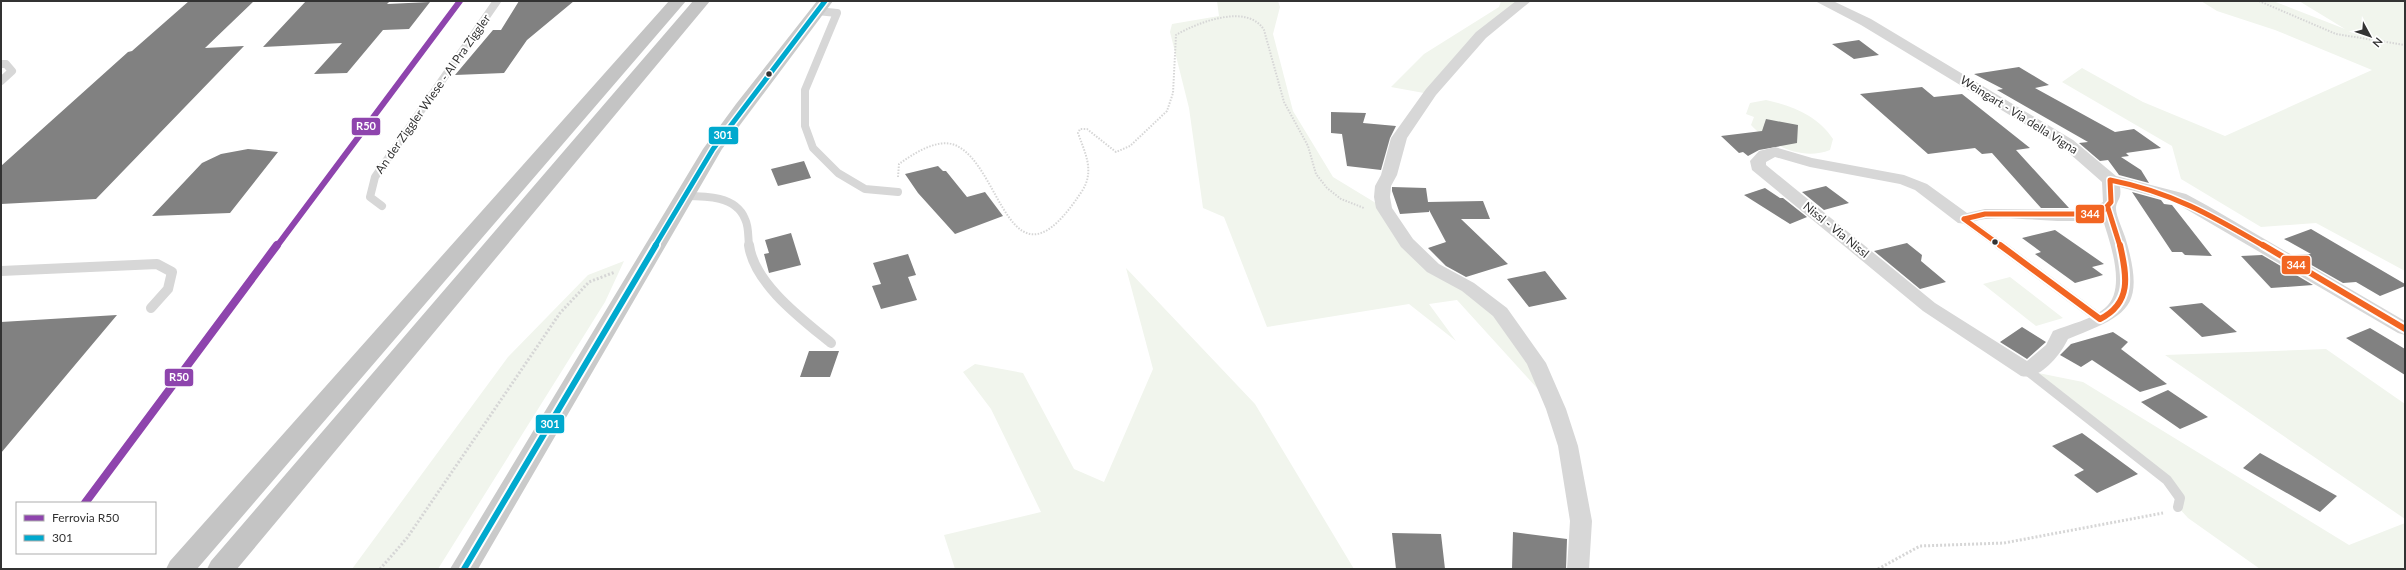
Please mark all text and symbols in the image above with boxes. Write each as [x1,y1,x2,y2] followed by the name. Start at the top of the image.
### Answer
[372,11,494,176] street label: An der Ziggler Wiese - Al Pra Ziggler
[2350,16,2390,56] north arrow
[2370,35,2386,50] text: N
[764,69,774,79] unlabelled marker
[1958,72,2081,157] street label: Weingart - Via della Vigna
[351,117,381,136] line badge: R50
[356,119,377,132] text: R50
[708,126,739,145] line badge: 301
[713,128,733,141] text: 301
[1800,198,1872,261] street label: Nissl - Via Nissl
[2075,204,2105,224] line badge: 344
[2080,207,2100,220] text: 344
[1990,237,2000,247] unlabelled marker
[2281,255,2311,275] line badge: 344
[2286,258,2306,271] text: 344
[164,368,194,387] line badge: R50
[169,370,190,383] text: R50
[535,414,565,434] line badge: 301
[540,417,560,430] text: 301
[16,502,156,554] legend
[52,510,119,525] text: Ferrovia R50
[52,530,73,545] text: 301

